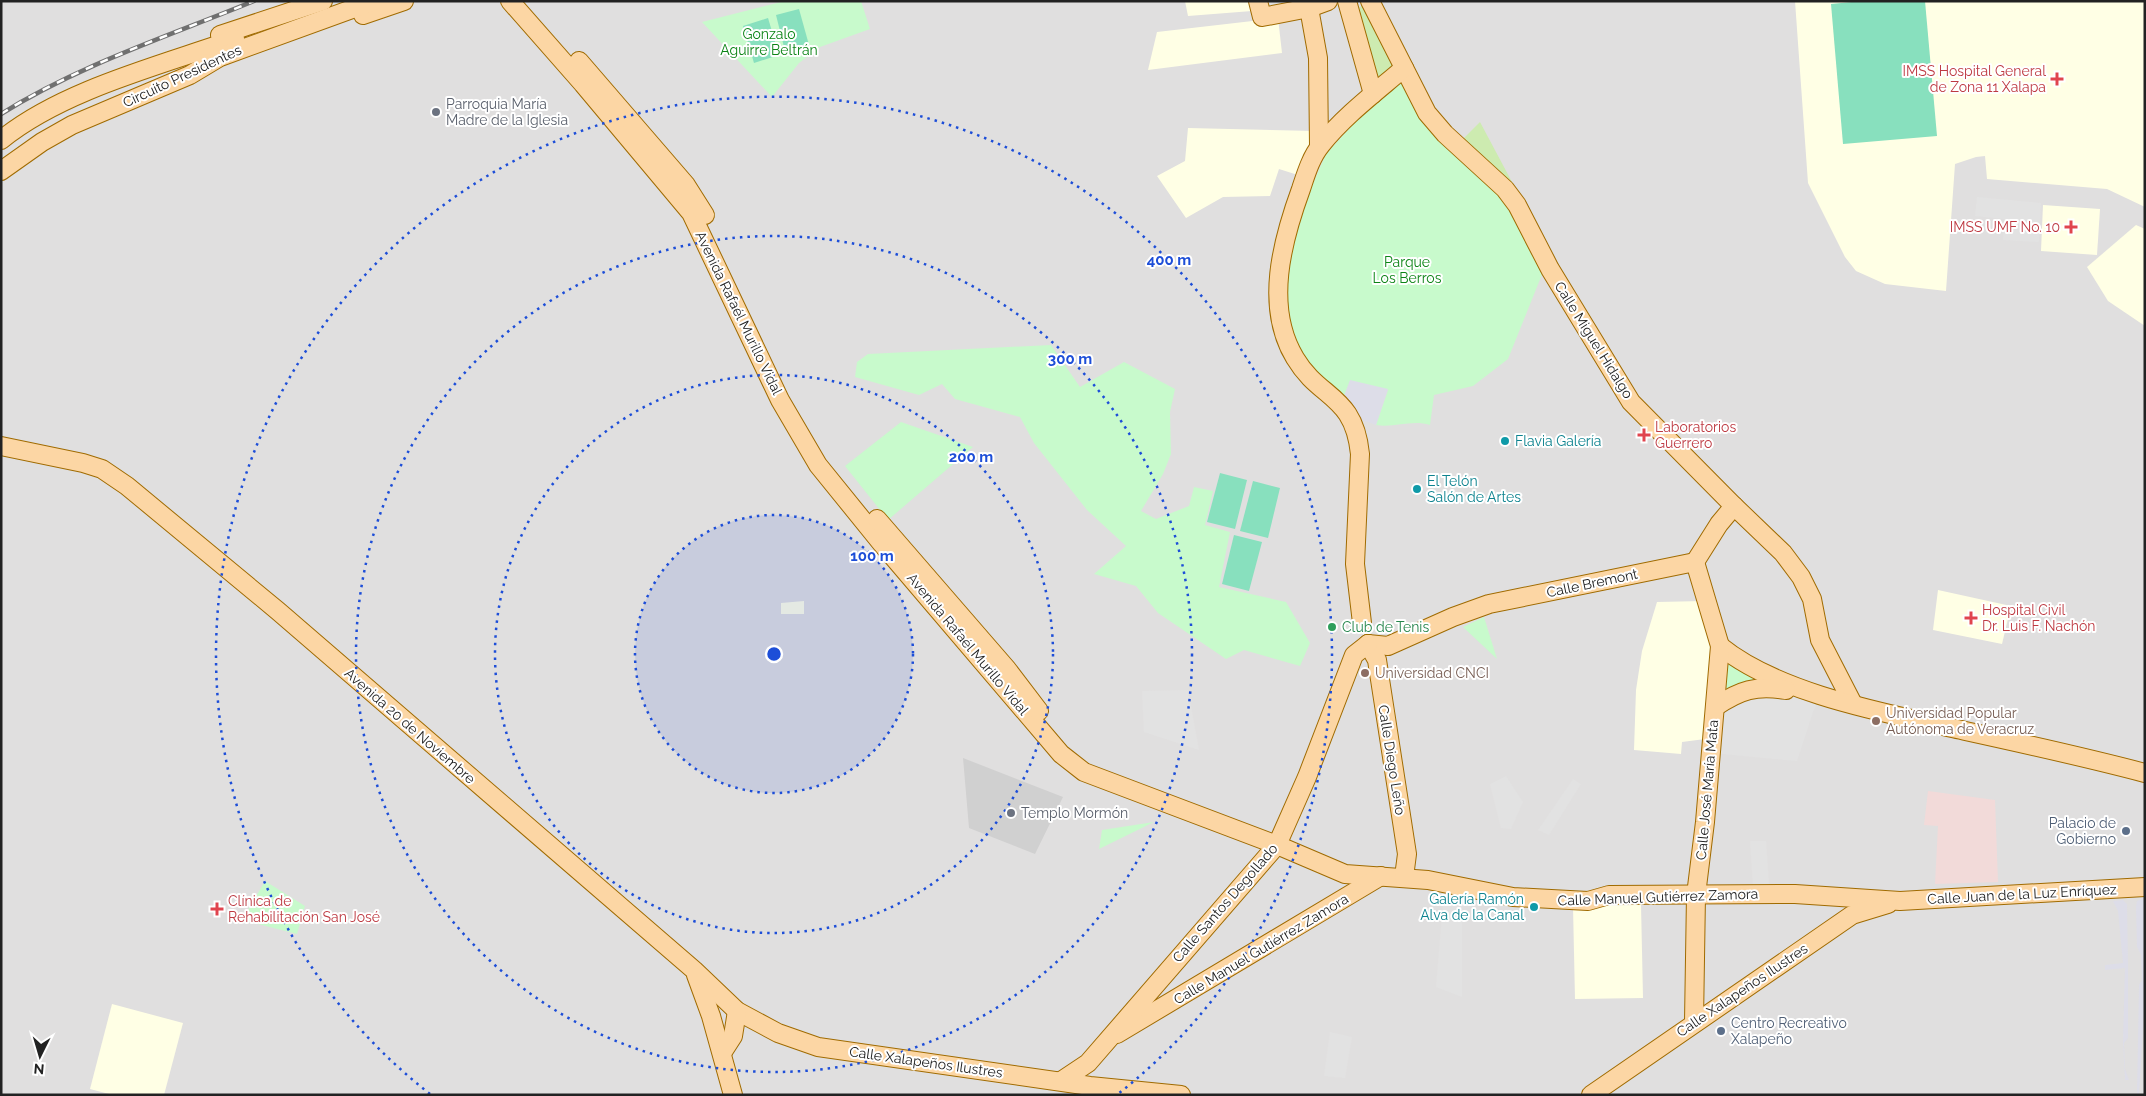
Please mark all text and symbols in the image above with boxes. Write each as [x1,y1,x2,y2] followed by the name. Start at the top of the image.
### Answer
[720,26,818,58] park label: Gonzalo Aguirre Beltrán
[120,41,244,110] street label: Circuito Presidentes
[1902,63,2046,95] place label: IMSS Hospital General de Zona 11 Xalapa
[2050,72,2064,86] marker: IMSS Hospital General de Zona 11 Xalapa
[446,96,568,128] place label: Parroquia María Madre de la Iglesia
[430,106,442,118] marker: Parroquia María Madre de la Iglesia
[1950,219,2060,235] place label: IMSS UMF No. 10
[2064,220,2078,234] marker: IMSS UMF No. 10
[692,229,786,398] street label: Avenida Rafaél Murillo Vidal
[1147,251,1191,269] text: 400 m
[1373,254,1442,286] park label: Parque Los Berros
[1552,279,1636,401] street label: Calle Miguel Hidalgo
[1048,350,1092,368] text: 300 m
[1655,419,1736,451] place label: Laboratorios Guerrero
[1637,428,1651,442] marker: Laboratorios Guerrero
[1515,433,1601,449] place label: Flavia Galería
[1499,435,1511,447] marker: Flavia Galería
[949,448,993,466] text: 200 m
[1427,473,1521,505] place label: El Telón Salón de Artes
[1411,483,1423,495] marker: El Telón Salón de Artes
[850,547,894,565] text: 100 m
[1545,565,1639,600] street label: Calle Bremont
[904,570,1032,718] street label: Avenida Rafaél Murillo Vidal
[1982,602,2096,634] place label: Hospital Civil Dr. Luis F. Nachón
[1964,611,1978,625] marker: Hospital Civil Dr. Luis F. Nachón
[1342,619,1429,635] place label: Club de Tenis
[1326,621,1338,633] marker: Club de Tenis
[765,645,783,663] centre of rings
[342,665,478,787] street label: Avenida 20 de Noviembre
[1375,665,1489,681] place label: Universidad CNCI
[1359,667,1371,679] marker: Universidad CNCI
[1375,704,1409,816] street label: Calle Diego Leño
[1886,705,2034,737] place label: Universidad Popular Autónoma de Veracruz
[1870,715,1882,727] marker: Universidad Popular Autónoma de Veracruz
[1693,719,1721,861] street label: Calle José María Mata
[1021,805,1128,821] place label: Templo Mormón
[1005,807,1017,819] marker: Templo Mormón
[2049,815,2116,847] place label: Palacio de Gobierno
[2120,825,2132,837] marker: Palacio de Gobierno
[1169,841,1281,965] street label: Calle Santos Degollado
[1927,881,2117,907] street label: Calle Juan de la Luz Enríquez
[1557,886,1759,908] street label: Calle Manuel Gutiérrez Zamora
[1171,890,1351,1008] street label: Calle Manuel Gutiérrez Zamora
[1420,891,1524,923] place label: Galería Ramón Alva de la Canal
[228,893,380,925] place label: Clínica de Rehabilitación San José
[1528,901,1540,913] marker: Galería Ramón Alva de la Canal
[210,902,224,916] marker: Clínica de Rehabilitación San José
[1673,940,1811,1040] street label: Calle Xalapeños Ilustres
[1731,1015,1847,1047] place label: Centro Recreativo Xalapeño
[1715,1025,1727,1037] marker: Centro Recreativo Xalapeño
[15,1031,65,1081] north arrow
[848,1043,1004,1081] street label: Calle Xalapeños Ilustres
[33,1061,45,1077] text: N

